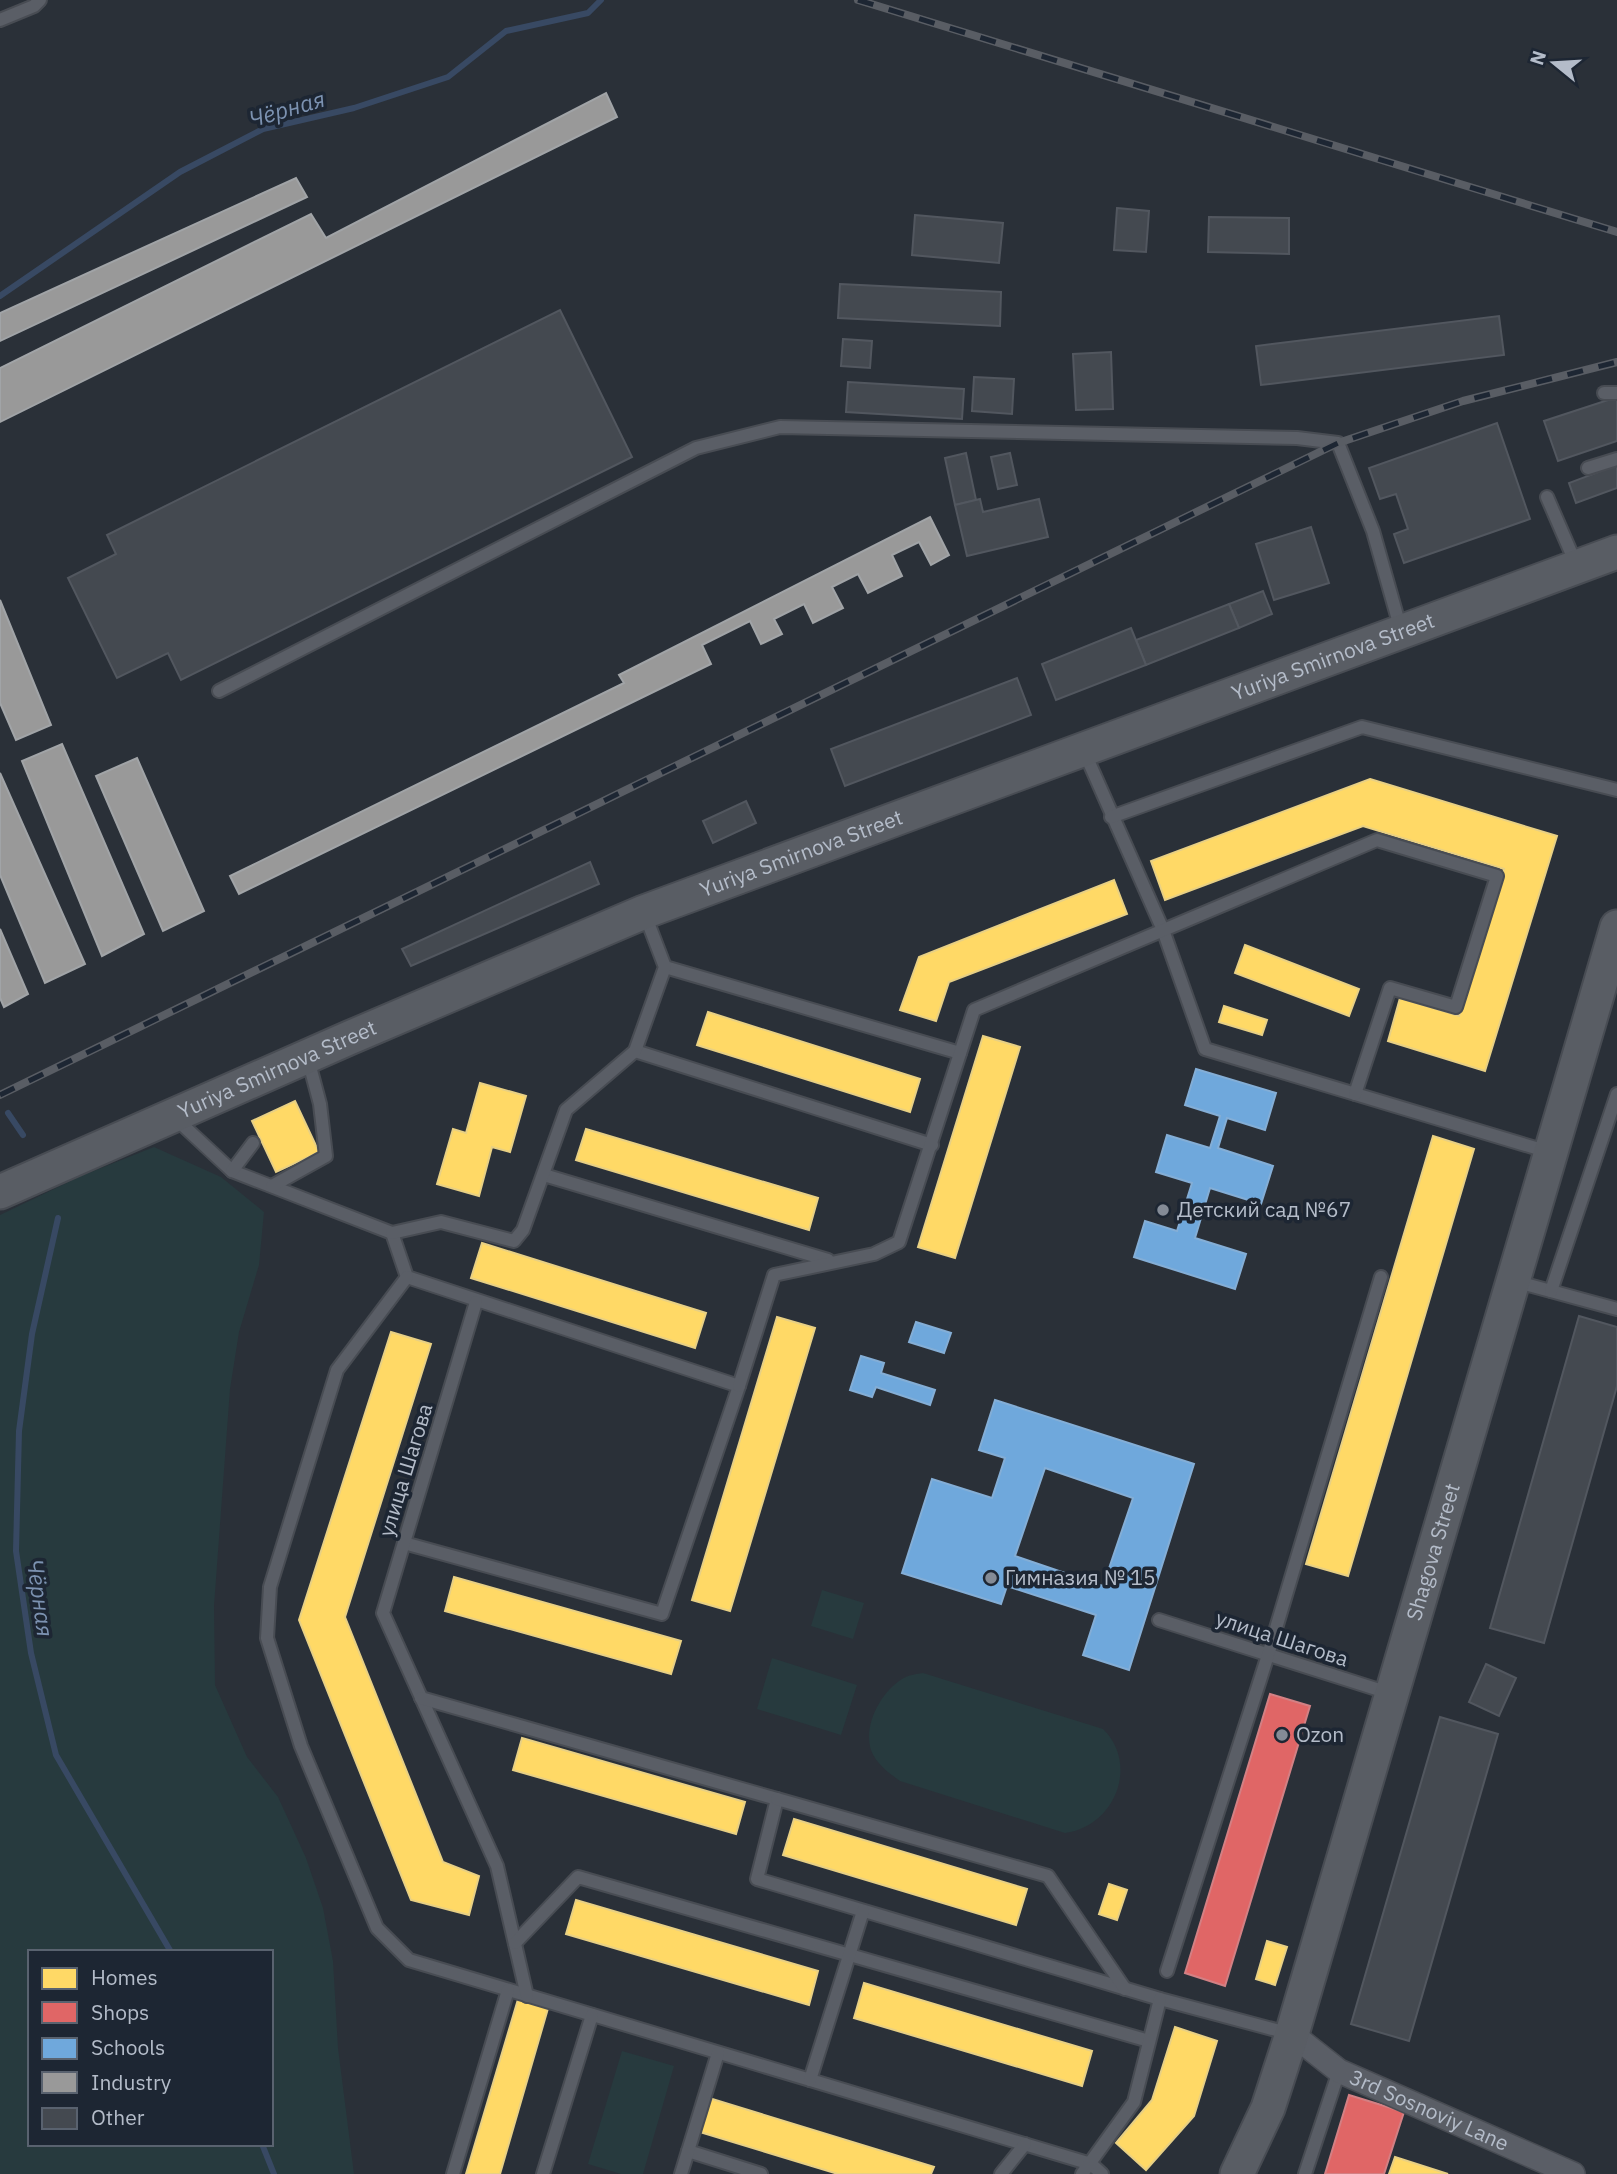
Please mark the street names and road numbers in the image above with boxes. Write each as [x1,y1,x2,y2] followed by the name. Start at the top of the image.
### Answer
[1227,606,1438,706] street label: Yuriya Smirnova Street
[696,803,906,903] street label: Yuriya Smirnova Street
[173,1013,380,1125] street label: Yuriya Smirnova Street
[372,1400,439,1540] street label: улица Шагова
[1399,1480,1466,1624] street label: Shagova Street
[1212,1603,1352,1673] street label: улица Шагова
[1345,2062,1513,2157] street label: 3rd Sosnoviy Lane

